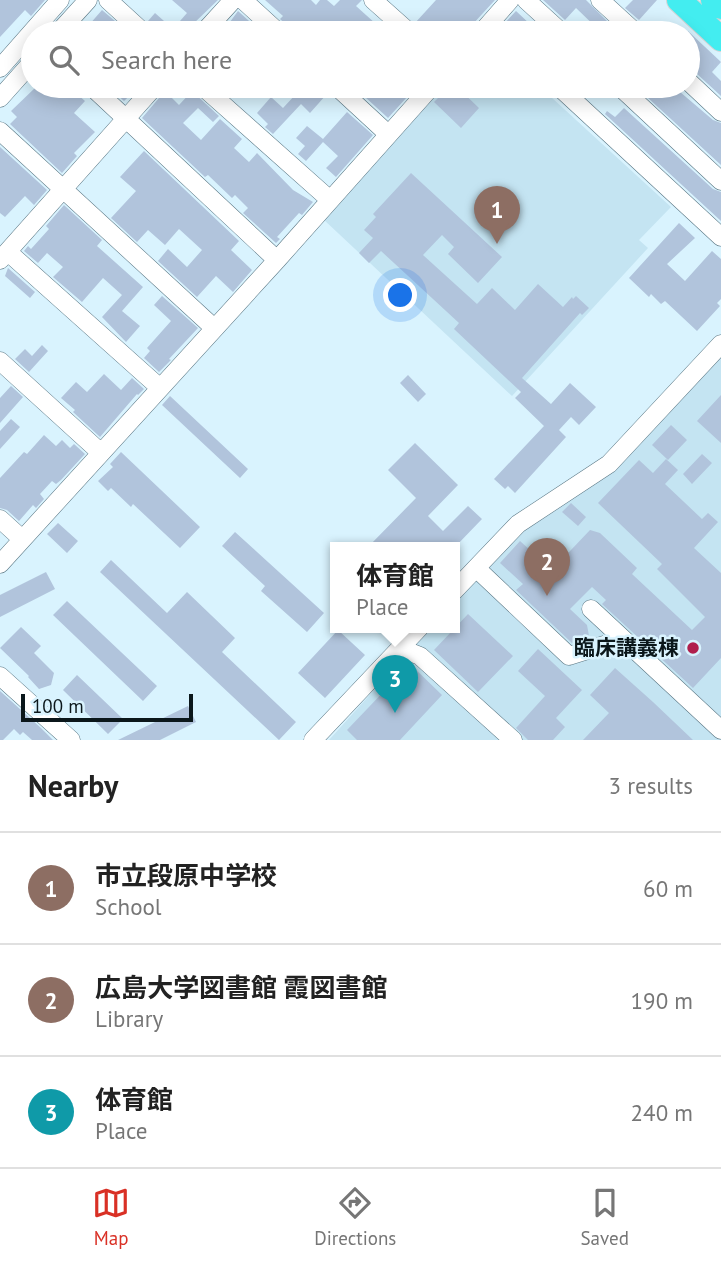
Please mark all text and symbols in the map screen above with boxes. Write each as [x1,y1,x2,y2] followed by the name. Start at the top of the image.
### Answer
[21,21,700,98] search box
[45,41,83,79] icon: search
[101,43,232,76] text: Search here
[474,186,520,244] pin: 1
[383,278,417,312] your location
[524,538,570,596] pin: 2
[330,542,460,633] popup
[356,559,434,592] text: 体育館
[356,592,409,621] text: Place
[574,634,679,661] place label: 臨床講義棟
[685,640,701,656] marker: 臨床講義棟
[372,655,418,713] pin: 3
[21,691,192,723] scale bar
[32,694,84,718] text: 100 m
[28,766,118,805] text: Nearby
[609,771,693,800] text: 3 results
[95,859,277,892] text: 市立段原中学校
[44,874,58,903] text: 1
[643,874,693,903] text: 60 m
[95,892,162,921] text: School
[95,971,388,1004] text: 広島大学図書館 霞図書館
[44,986,58,1015] text: 2
[631,986,693,1015] text: 190 m
[95,1004,163,1033] text: Library
[95,1083,173,1116] text: 体育館
[44,1098,58,1127] text: 3
[631,1098,693,1127] text: 240 m
[95,1116,148,1145] text: Place
[92,1184,130,1250] tab: Map
[314,1184,396,1250] tab: Directions
[581,1184,629,1250] tab: Saved

